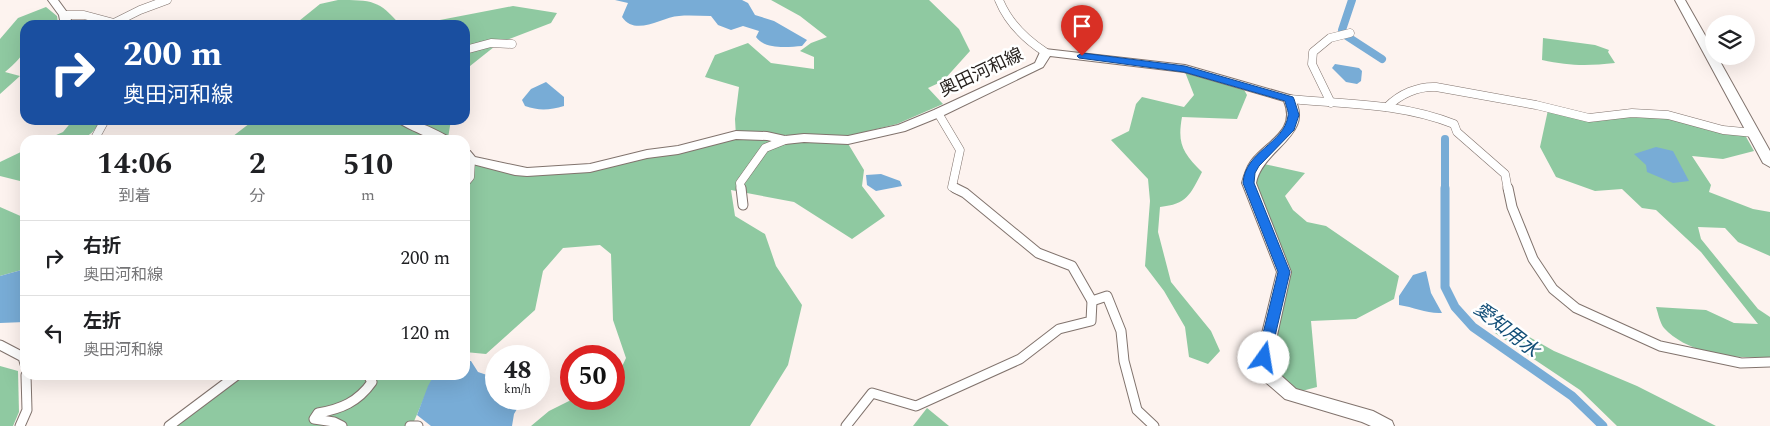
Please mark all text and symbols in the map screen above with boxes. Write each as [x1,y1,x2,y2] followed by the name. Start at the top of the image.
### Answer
[1061,5,1103,56] pin
[1068,12,1096,40] icon: arrive
[1705,15,1755,65] map controls
[1705,15,1755,65] button: layers
[123,28,222,81] text: 200 m
[40,40,105,105] icon: right
[935,41,1028,104] street label: 奥田河和線
[123,79,233,112] text: 奥田河和線
[97,141,172,187] text: 14:06
[249,141,266,187] text: 2
[343,142,393,188] text: 510
[361,183,375,207] text: m
[118,184,151,208] text: 到着
[249,184,265,208] text: 分
[83,232,121,261] text: 右折
[40,244,68,272] icon: right
[400,244,450,273] text: 200 m
[83,263,163,287] text: 奥田河和線
[1467,295,1547,366] water label: 愛知用水
[83,307,121,336] text: 左折
[40,319,68,347] icon: left
[400,319,450,348] text: 120 m
[1237,331,1289,383] position arrow
[83,338,163,362] text: 奥田河和線
[560,345,625,410] speed limit sign: 50
[503,352,532,390] text: 48
[504,380,531,399] text: km/h

